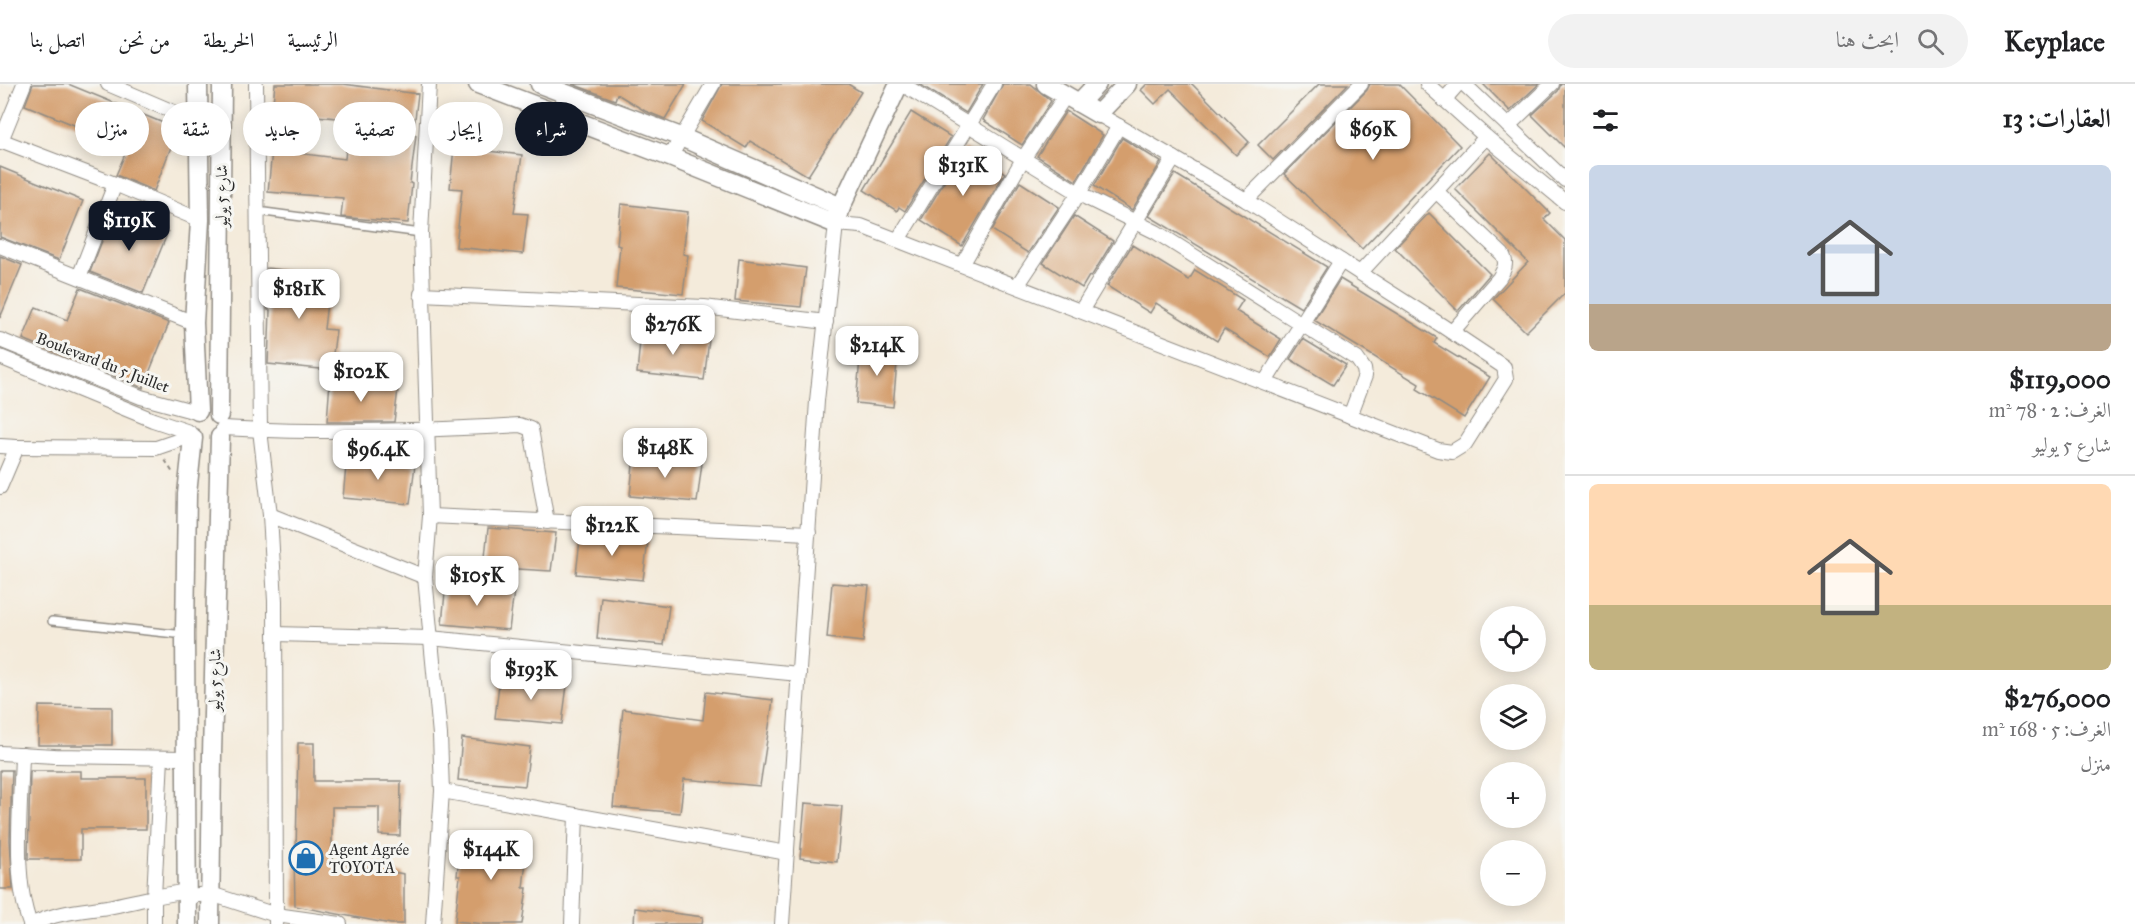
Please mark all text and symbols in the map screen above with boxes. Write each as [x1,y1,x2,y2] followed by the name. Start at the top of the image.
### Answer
[1548,14,1968,68] search box
[2004,24,2105,59] text: Keyplace
[1914,25,1947,58] icon: search
[1836,26,1899,53] text: ابحث هنا
[30,27,85,53] text: اتصل بنا
[118,27,170,53] text: من نحن
[203,27,254,53] text: الخريطة
[287,27,338,53] text: الرئيسية
[75,102,149,156] chip: منزل
[161,102,231,156] chip: شقة
[243,102,321,156] chip: جديد
[333,102,416,156] chip: تصفية
[428,102,503,156] chip: إيجار
[515,102,588,156] chip: شراء
[2003,102,2111,134] text: العقارات: 13
[1589,104,1622,137] icon: filters
[1337,110,1409,161] pin: $69K
[1349,117,1397,141] text: $69K
[921,146,1005,197] pin: $131K
[938,153,988,177] text: $131K
[212,165,235,229] street label: شارع 5 يوليو
[87,201,171,252] pin: $119K
[1796,204,1904,312] icon: home
[103,208,155,232] text: $119K
[257,269,341,320] pin: $181K
[273,276,325,300] text: $181K
[631,305,715,356] pin: $276K
[645,312,701,336] text: $276K
[835,326,919,377] pin: $214K
[33,328,172,398] street label: Boulevard du 5 Juillet
[849,333,905,357] text: $214K
[319,352,403,403] pin: $102K
[333,359,389,383] text: $102K
[2009,363,2111,395] text: $119,000
[1989,398,2111,422] text: الغرف: 2 · 78 m²
[623,428,707,479] pin: $148K
[329,430,427,481] pin: $96.4K
[2032,433,2111,457] text: شارع 5 يوليو
[637,435,693,459] text: $148K
[347,437,409,461] text: $96.4K
[570,506,654,557] pin: $122K
[585,513,639,537] text: $122K
[1796,523,1904,631] icon: home
[435,556,519,607] pin: $105K
[450,563,504,587] text: $105K
[1480,606,1546,906] map controls
[1480,606,1546,672] button: locate
[204,648,229,714] street label: شارع 5 يوليو
[489,650,573,701] pin: $193K
[505,657,557,681] text: $193K
[2004,682,2111,714] text: $276,000
[1480,684,1546,750] button: layers
[1982,717,2111,741] text: الغرف: 5 · 168 m²
[2080,752,2111,776] text: منزل
[1480,762,1546,828] button: +
[449,830,533,881] pin: $144K
[463,837,519,861] text: $144K
[288,840,324,876] shop icon: Agent Agrée TOYOTA
[328,840,409,877] place label: Agent Agrée TOYOTA
[1480,840,1546,906] button: −

